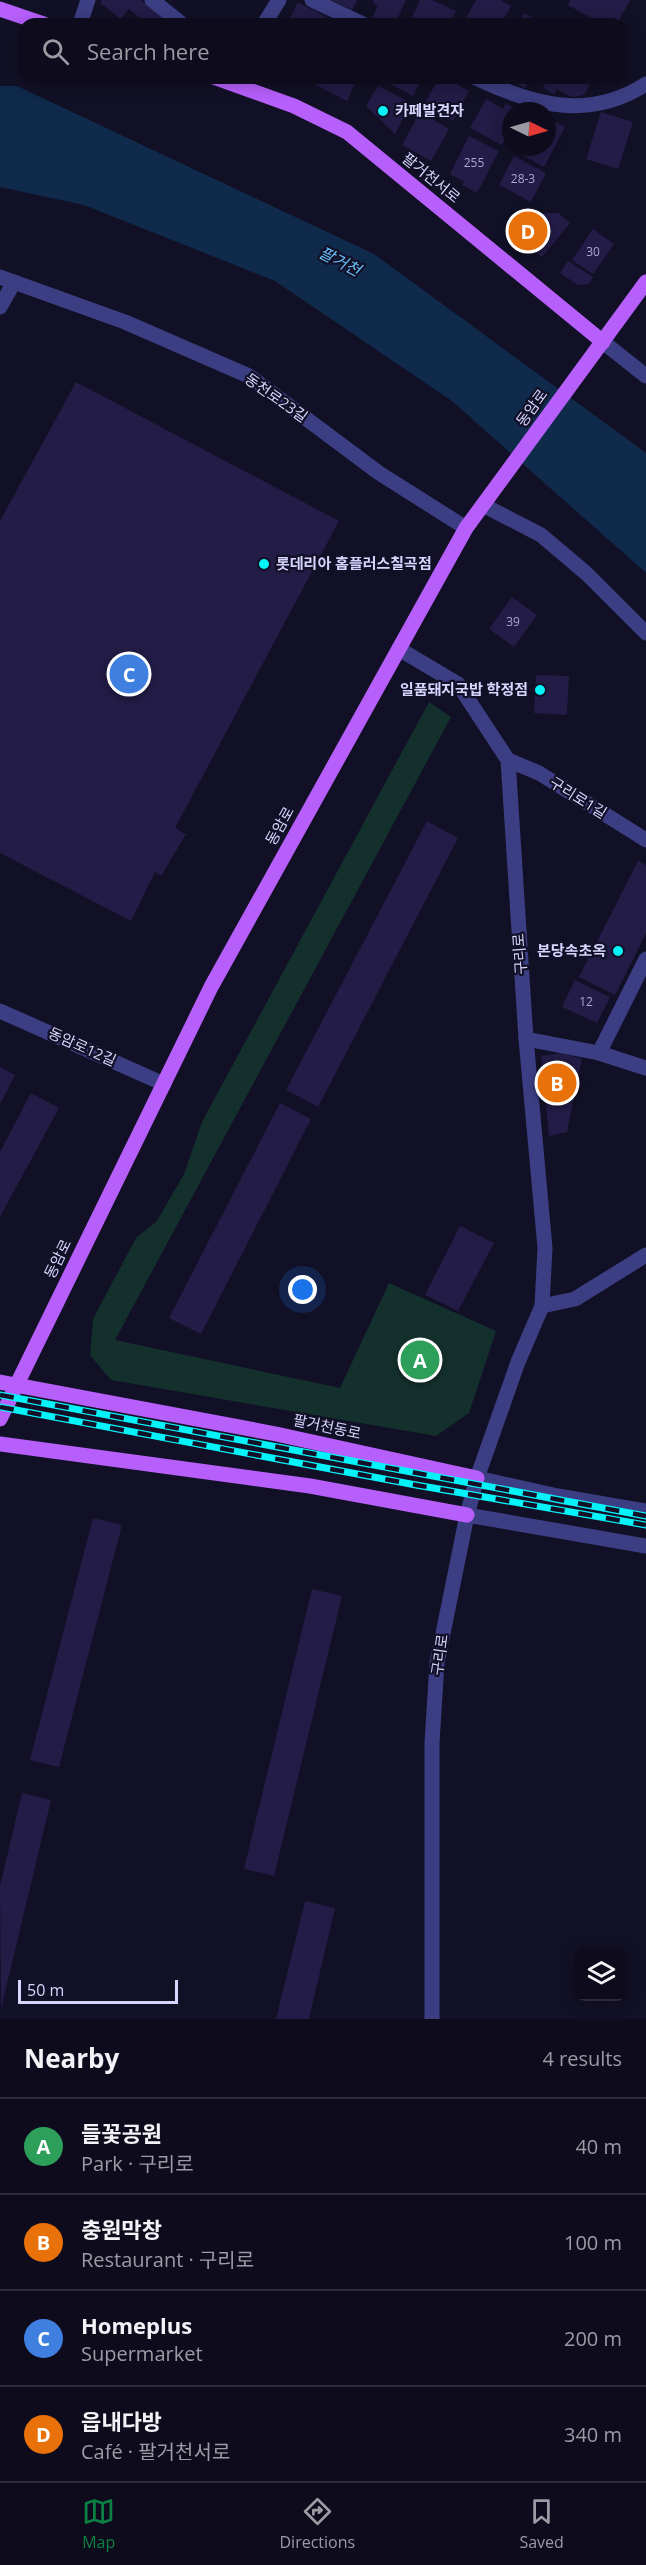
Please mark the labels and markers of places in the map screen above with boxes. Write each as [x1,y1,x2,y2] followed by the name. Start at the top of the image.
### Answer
[395,100,464,120] place label: 카페발견자
[376,104,390,118] marker: 카페발견자
[508,208,548,254] pin: D
[276,553,432,573] place label: 롯데리아 홈플러스칠곡점
[257,557,271,571] marker: 롯데리아 홈플러스칠곡점
[110,652,148,696] pin: C
[400,679,528,699] place label: 일품돼지국밥 학정점
[533,683,547,697] marker: 일품돼지국밥 학정점
[537,940,606,960] place label: 본당속초옥
[611,944,625,958] marker: 본당속초옥
[538,1060,576,1106] pin: B
[400,1338,440,1382] pin: A

